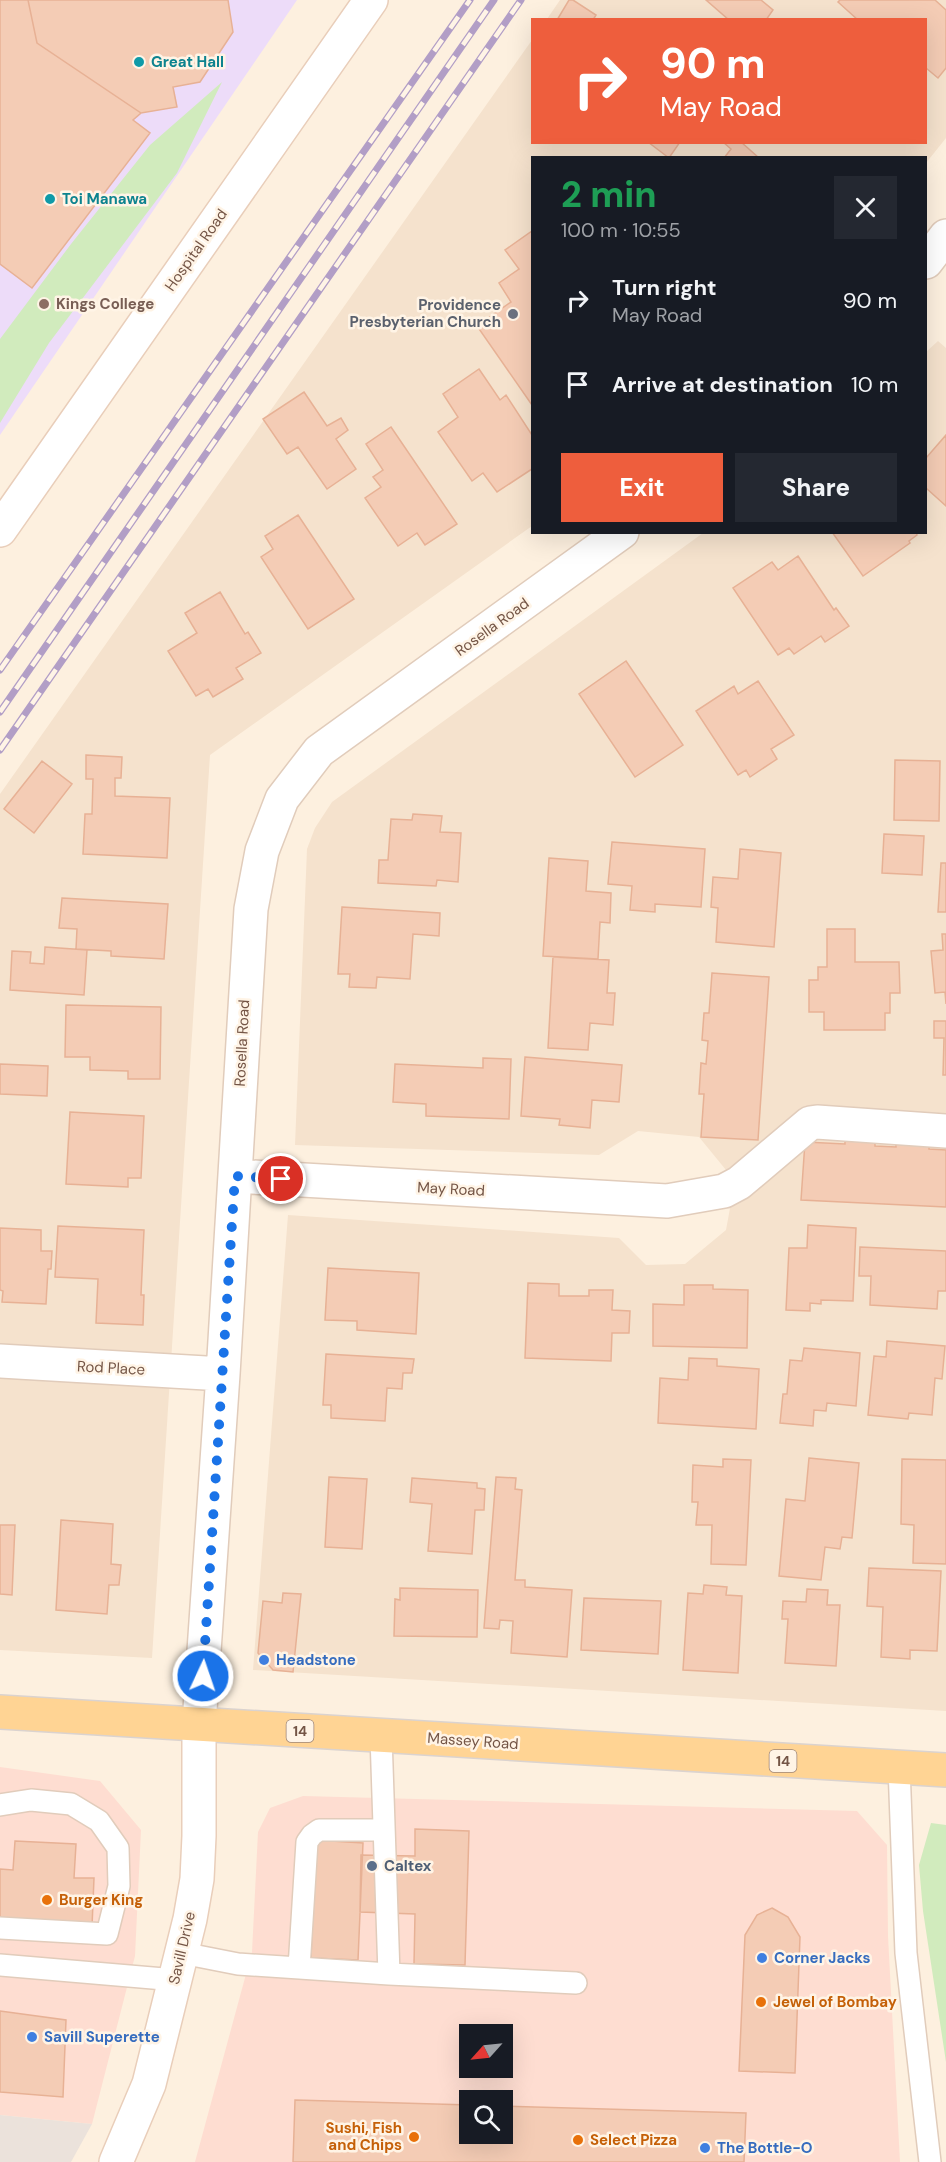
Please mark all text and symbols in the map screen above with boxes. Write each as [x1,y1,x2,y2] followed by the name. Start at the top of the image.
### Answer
[660,36,766,91] text: 90 m
[561,42,639,120] icon: right
[151,52,224,72] place label: Great Hall
[132,55,146,69] marker: Great Hall
[660,89,782,124] text: May Road
[561,171,657,218] text: 2 min
[834,176,897,239] button: close
[62,189,147,209] place label: Toi Manawa
[43,192,57,206] marker: Toi Manawa
[160,205,232,295] street label: Hospital Road
[561,217,681,243] text: 100 m · 10:55
[612,273,717,302] text: Turn right
[561,284,594,317] icon: right
[843,286,897,315] text: 90 m
[56,294,154,314] place label: Kings College
[349,295,501,332] place label: Providence Presbyterian Church
[37,297,51,311] marker: Kings College
[612,302,702,328] text: May Road
[506,307,520,321] marker: Providence Presbyterian Church
[561,368,594,401] icon: arrive
[612,370,833,399] text: Arrive at destination
[851,370,898,399] text: 10 m
[561,453,723,522] button: Exit
[735,453,897,522] button: Share
[451,593,533,661] street label: Rosella Road
[230,999,254,1087] street label: Rosella Road
[255,1153,306,1204] pin
[264,1162,297,1195] icon: arrive
[417,1177,485,1201] street label: May Road
[76,1356,146,1380] street label: Rod Place
[171,1644,235,1708] position arrow
[276,1650,356,1670] place label: Headstone
[257,1653,271,1667] marker: Headstone
[286,1720,314,1742] road number: 14
[427,1728,519,1754] street label: Massey Road
[770,1750,796,1772] road number: 14
[384,1856,432,1876] place label: Caltex
[365,1859,379,1873] marker: Caltex
[59,1890,143,1910] place label: Burger King
[40,1893,54,1907] marker: Burger King
[164,1910,200,1986] street label: Savill Drive
[774,1948,871,1968] place label: Corner Jacks
[755,1951,769,1965] marker: Corner Jacks
[773,1992,897,2012] place label: Jewel of Bombay
[754,1995,768,2009] marker: Jewel of Bombay
[459,2024,513,2078] north arrow
[459,2024,513,2144] map controls
[44,2027,160,2047] place label: Savill Superette
[25,2030,39,2044] marker: Savill Superette
[459,2090,513,2144] button: search
[325,2118,402,2155] place label: Sushi, Fish and Chips
[407,2130,421,2144] marker: Sushi, Fish and Chips
[590,2130,677,2150] place label: Select Pizza
[571,2133,585,2147] marker: Select Pizza
[717,2138,813,2158] place label: The Bottle-O
[698,2141,712,2155] marker: The Bottle-O

